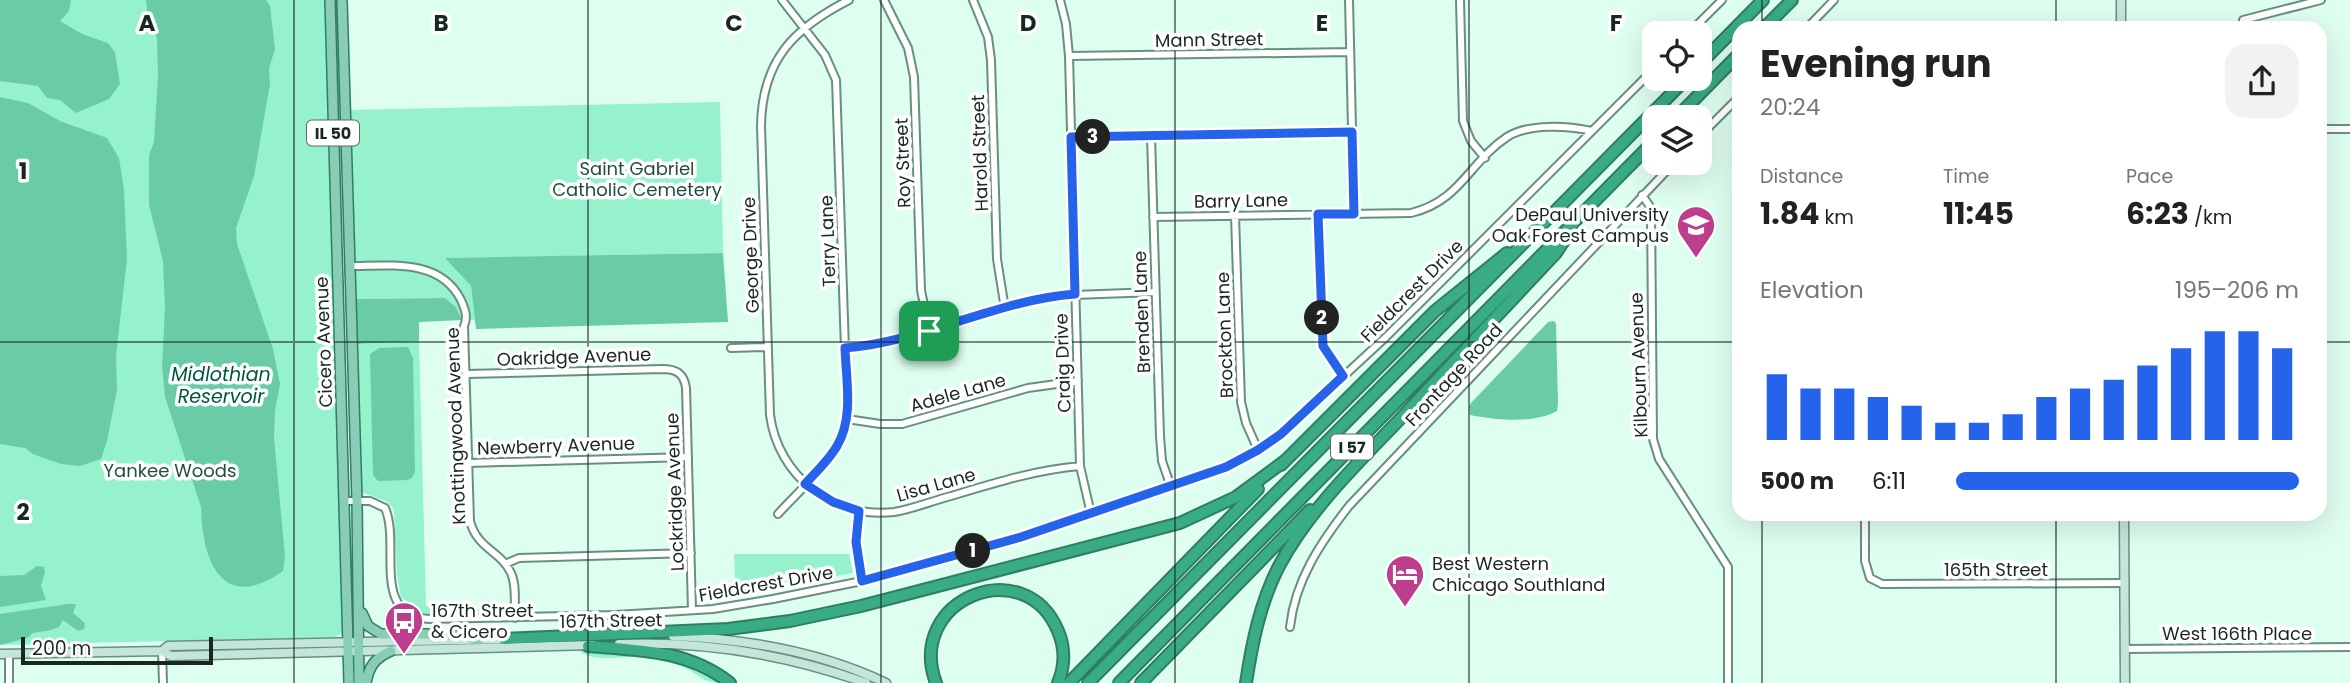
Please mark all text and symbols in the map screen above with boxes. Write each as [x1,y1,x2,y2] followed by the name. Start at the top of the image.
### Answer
[139,7,156,39] text: A
[433,7,449,39] text: B
[725,7,743,39] text: C
[1020,7,1036,39] text: D
[1316,7,1328,39] text: E
[1610,7,1622,39] text: F
[1642,21,1712,175] map controls
[1642,21,1712,91] button: locate
[1155,26,1263,53] street label: Mann Street
[1760,37,1992,90] text: Evening run
[2225,44,2299,118] button: share
[1760,91,1820,123] text: 20:24
[965,94,994,212] street label: Harold Street
[1642,105,1712,175] button: layers
[888,118,917,208] street label: Roy Street
[307,120,359,146] road number: IL 50
[1076,120,1110,154] pin: 3
[1087,123,1098,150] text: 3
[19,155,27,187] text: 1
[552,156,722,202] park label: Saint Gabriel Catholic Cemetery
[1760,163,1843,190] text: Distance
[1943,163,1989,190] text: Time
[2126,163,2173,190] text: Pace
[1194,187,1288,214] street label: Barry Lane
[1760,192,1820,235] text: 1.84
[1943,192,2014,235] text: 11:45
[2126,192,2189,235] text: 6:23
[813,195,842,287] street label: Terry Lane
[736,196,765,314] street label: George Drive
[1492,202,1669,248] place label: DePaul University Oak Forest Campus
[1675,204,1717,259] school or university icon: DePaul University Oak Forest Campus
[1820,204,1854,231] text: km
[2189,204,2232,231] text: /km
[1355,234,1469,348] street label: Fieldcrest Drive
[1127,250,1156,374] street label: Brenden Lane
[1210,271,1239,399] street label: Brockton Lane
[1760,274,1864,306] text: Elevation
[2175,274,2299,306] text: 195–206 m
[309,276,338,408] street label: Cicero Avenue
[1623,292,1654,438] street label: Kilbourn Avenue
[1304,300,1340,336] pin: 2
[899,301,959,361] pin
[1316,304,1327,331] text: 2
[910,312,948,350] icon: arrive
[1048,313,1077,413] street label: Craig Drive
[1399,318,1508,432] street label: Frontage Road
[440,327,471,525] street label: Knottingwood Avenue
[496,341,652,372] street label: Oakridge Avenue
[171,361,271,410] water label: Midlothian Reservoir
[907,367,1009,418] street label: Adele Lane
[659,412,690,572] street label: Lockridge Avenue
[477,430,635,461] street label: Newberry Avenue
[1331,434,1373,460] road number: I 57
[104,458,236,483] park label: Yankee Woods
[893,461,978,508] street label: Lisa Lane
[1760,465,1834,497] text: 500 m
[1872,465,1906,497] text: 6:11
[16,496,30,528] text: 2
[956,534,990,568] pin: 1
[969,537,976,564] text: 1
[1432,551,1605,597] place label: Best Western Chicago Southland
[1384,553,1426,608] hotel icon: Best Western Chicago Southland
[1944,557,2048,582] street label: 165th Street
[697,559,835,608] street label: Fieldcrest Drive
[431,598,534,644] place label: 167th Street & Cicero
[383,600,425,655] bus stop icon: 167th Street & Cicero
[559,607,663,634] street label: 167th Street
[2162,621,2312,646] street label: West 166th Place
[21,634,214,666] scale bar
[32,635,91,662] text: 200 m

